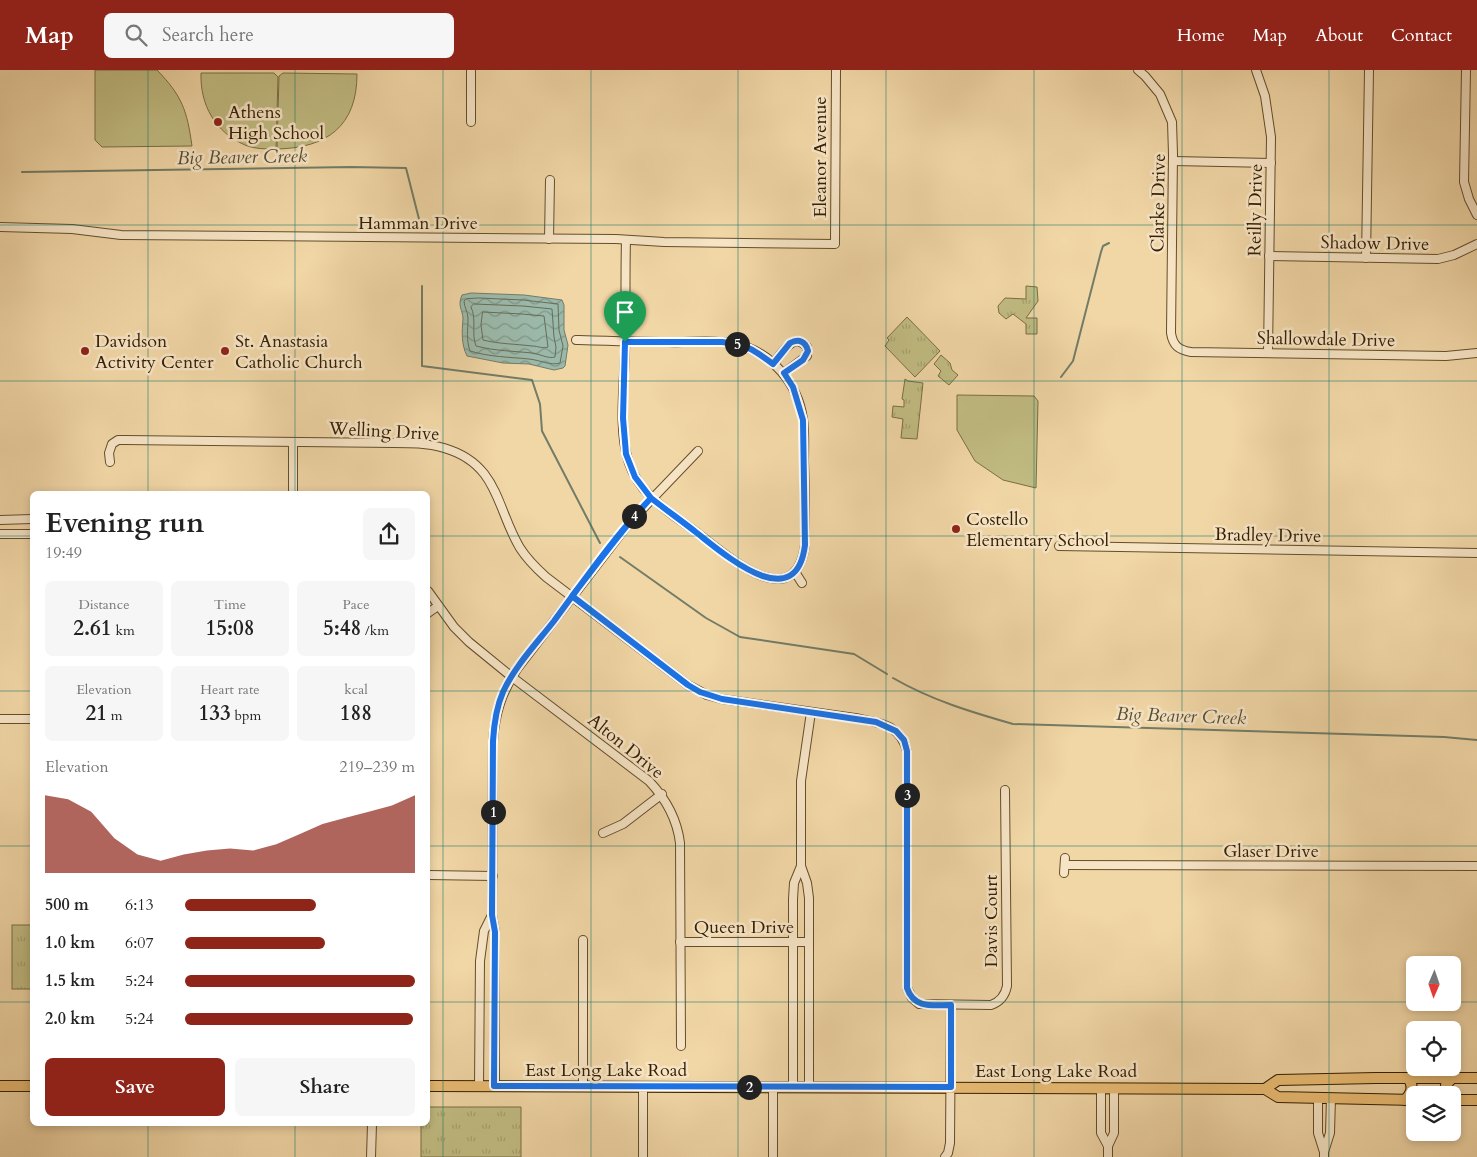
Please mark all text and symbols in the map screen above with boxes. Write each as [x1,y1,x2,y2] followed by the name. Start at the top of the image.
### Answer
[104,13,454,58] search box
[25,19,74,52] text: Map
[122,21,150,49] icon: search
[162,22,254,48] text: Search here
[1177,23,1225,48] text: Home
[1253,23,1287,48] text: Map
[1315,23,1363,48] text: About
[1391,23,1452,48] text: Contact
[808,96,833,218] street label: Eleanor Avenue
[228,100,324,146] place label: Athens High School
[212,116,224,128] marker: Athens High School
[177,143,308,171] water label: Big Beaver Creek
[1145,153,1172,253] street label: Clarke Drive
[1242,163,1269,257] street label: Reilly Drive
[358,211,478,236] street label: Hamman Drive
[1320,230,1430,257] street label: Shadow Drive
[604,291,646,342] pin
[611,298,639,326] icon: arrive
[1257,326,1395,353] street label: Shallowdale Drive
[95,329,214,375] place label: Davidson Activity Center
[235,329,363,375] place label: St. Anastasia Catholic Church
[724,332,750,356] pin: 5
[734,335,741,354] text: 5
[79,345,91,357] marker: Davidson Activity Center
[219,345,231,357] marker: St. Anastasia Catholic Church
[327,416,440,447] street label: Welling Drive
[45,504,204,542] text: Evening run
[622,504,646,528] pin: 4
[631,507,638,526] text: 4
[966,507,1109,553] place label: Costello Elementary School
[363,508,415,560] button: share
[1214,522,1322,549] street label: Bradley Drive
[950,523,962,535] marker: Costello Elementary School
[45,542,82,564] text: 19:49
[78,595,130,614] text: Distance
[214,595,246,614] text: Time
[342,595,370,614] text: Pace
[73,614,112,643] text: 2.61
[205,614,255,643] text: 15:08
[323,614,361,643] text: 5:48
[112,621,135,640] text: km
[361,621,389,640] text: /km
[76,680,132,699] text: Elevation
[200,680,260,699] text: Heart rate
[344,680,368,699] text: kcal
[85,699,107,728] text: 21
[199,699,231,728] text: 133
[340,699,372,728] text: 188
[1115,701,1247,731] water label: Big Beaver Creek
[107,706,123,725] text: m
[231,706,261,725] text: bpm
[582,708,669,785] street label: Alton Drive
[45,756,109,778] text: Elevation
[339,756,415,778] text: 219–239 m
[894,782,920,808] pin: 3
[904,786,911,805] text: 3
[480,800,506,824] pin: 1
[490,803,497,822] text: 1
[1223,839,1319,864] street label: Glaser Drive
[979,874,1004,968] street label: Davis Court
[45,894,89,916] text: 500 m
[125,894,154,916] text: 6:13
[694,915,794,940] street label: Queen Drive
[45,932,95,954] text: 1.0 km
[125,932,154,954] text: 6:07
[1406,956,1461,1011] north arrow
[1406,956,1461,1141] map controls
[45,970,95,992] text: 1.5 km
[125,970,154,992] text: 5:24
[45,1008,95,1030] text: 2.0 km
[125,1008,154,1030] text: 5:24
[1406,1021,1461,1076] button: locate
[45,1058,225,1116] button: Save
[235,1058,415,1116] button: Share
[525,1058,687,1083] street label: East Long Lake Road
[975,1059,1137,1084] street label: East Long Lake Road
[736,1074,762,1100] pin: 2
[746,1078,753,1097] text: 2
[1406,1086,1461,1141] button: layers

